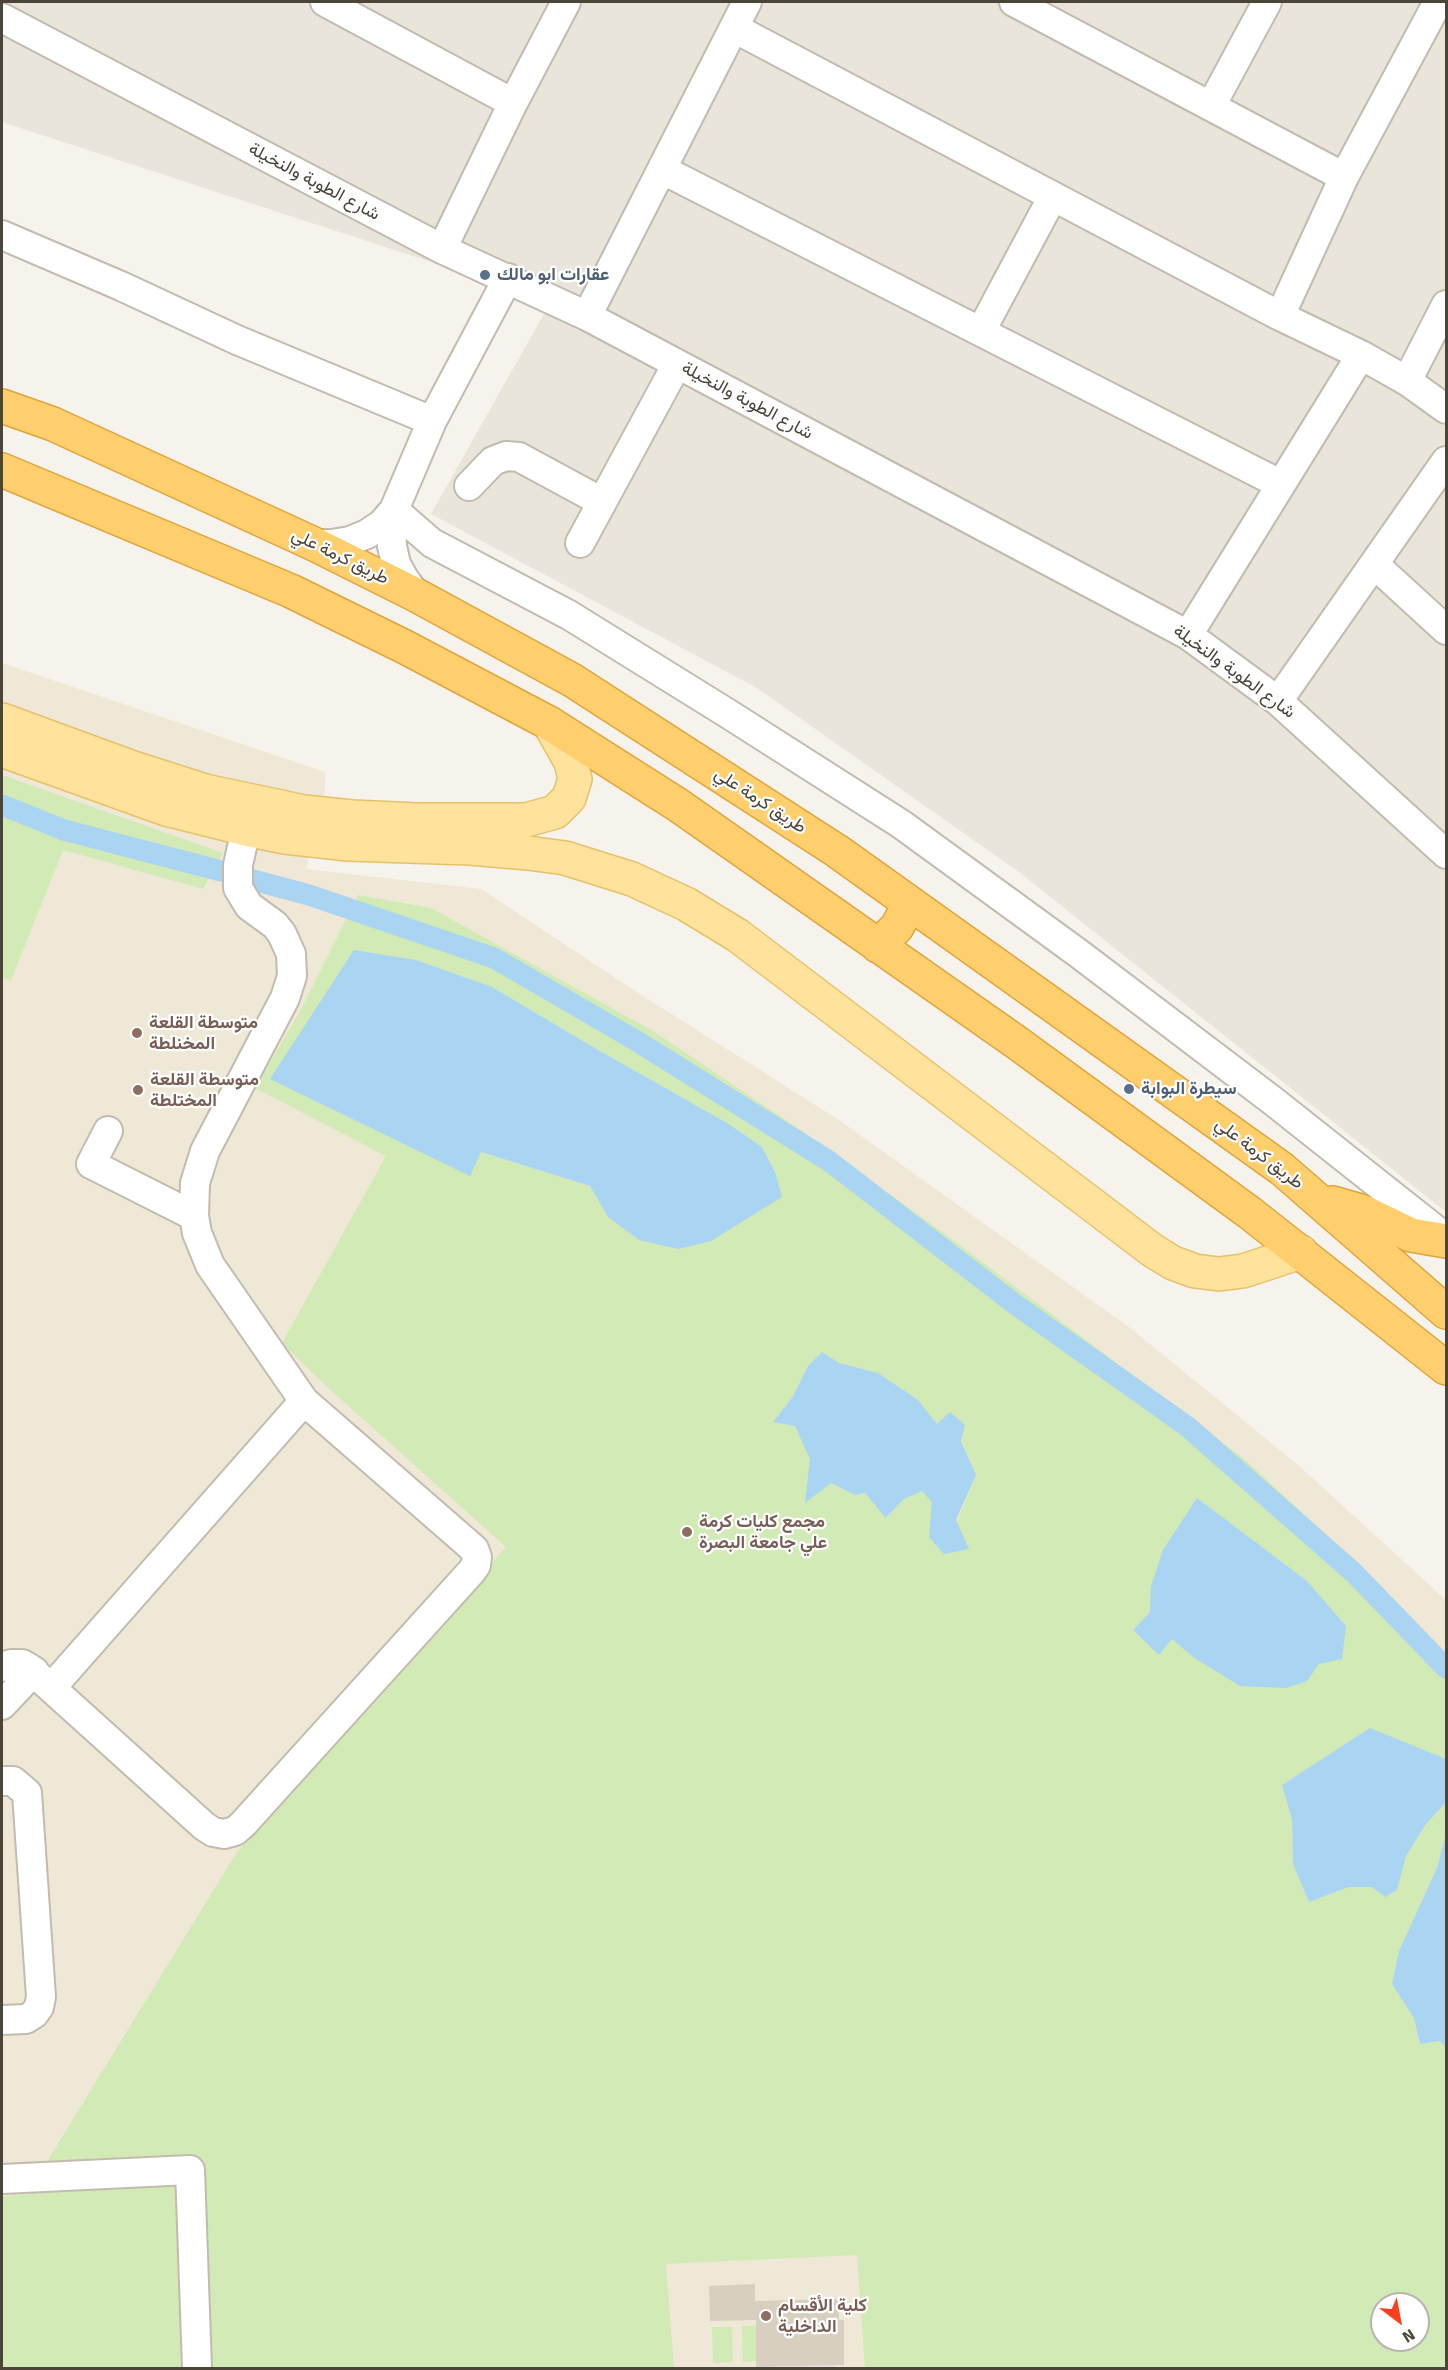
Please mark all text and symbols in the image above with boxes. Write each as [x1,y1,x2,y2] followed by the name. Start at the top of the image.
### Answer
[245,138,383,226] street label: شارع الطوبة والنخيلة
[497,264,609,286] place label: عقارات ابو مالك
[478,268,492,282] marker: عقارات ابو مالك
[678,357,816,445] street label: شارع الطوبة والنخيلة
[288,524,392,590] street label: طريق كرمة علي
[1169,620,1299,724] street label: شارع الطوبة والنخيلة
[710,763,810,839] street label: طريق كرمة علي
[149,1012,258,1054] place label: متوسطة القلعة المخنلطة
[130,1026,144,1040] marker: متوسطة القلعة المخنلطة
[150,1069,259,1112] place label: متوسطة القلعة المختلطة
[1141,1078,1237,1100] place label: سيطرة البوابة
[1122,1082,1136,1096] marker: سيطرة البوابة
[131,1083,145,1097] marker: متوسطة القلعة المختلطة
[1210,1114,1308,1194] street label: طريق كرمة علي
[699,1511,827,1553] place label: مجمع كليات كرمة علي جامعة البصرة
[680,1525,694,1539] marker: مجمع كليات كرمة علي جامعة البصرة
[1370,2292,1430,2352] north arrow
[778,2295,867,2338] place label: كلية الأقسام الداخلية
[759,2309,773,2323] marker: كلية الأقسام الداخلية
[1398,2324,1419,2347] text: N

